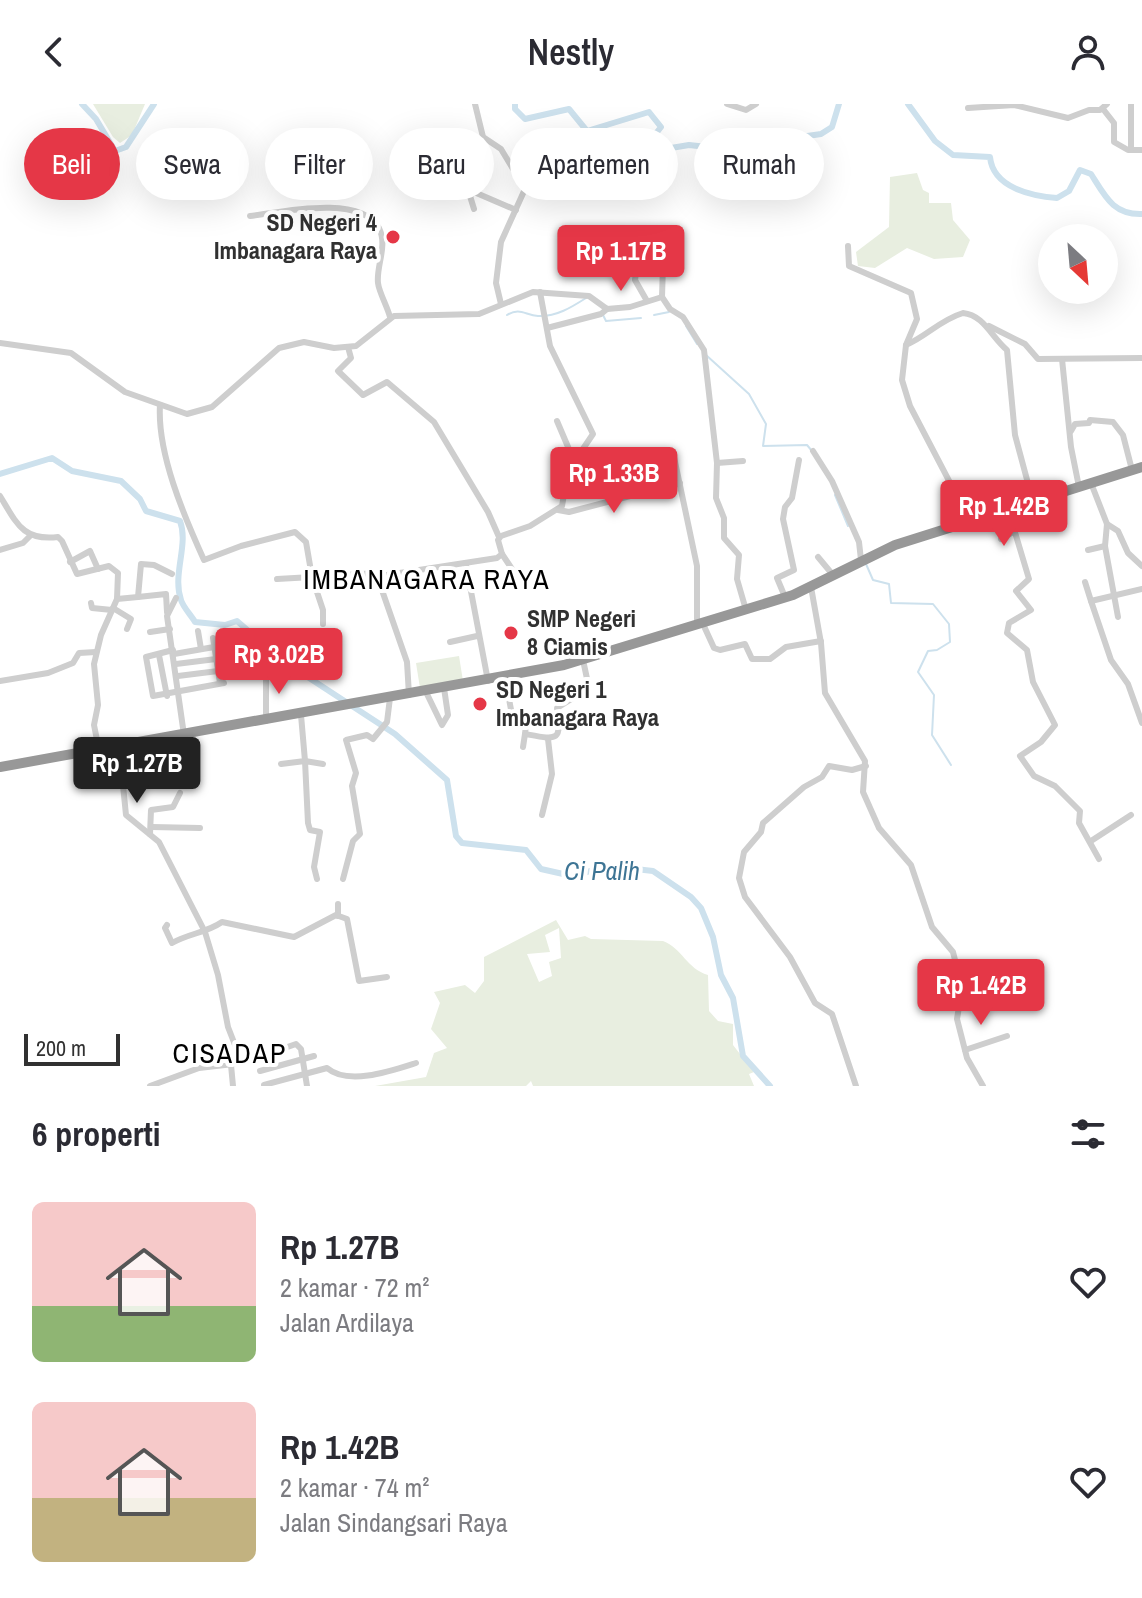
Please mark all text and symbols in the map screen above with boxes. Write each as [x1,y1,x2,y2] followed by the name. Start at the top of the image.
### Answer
[528,28,614,76] text: Nestly
[32,30,76,74] icon: back
[1066,30,1110,74] icon: person
[24,128,120,200] chip: Beli
[136,128,249,200] chip: Sewa
[265,128,373,200] chip: Filter
[389,128,494,200] chip: Baru
[510,128,678,200] chip: Apartemen
[694,128,824,200] chip: Rumah
[214,206,377,266] place label: SD Negeri 4 Imbanagara Raya
[1038,224,1118,304] north arrow
[1038,224,1118,304] map controls
[538,225,704,293] pin: Rp 1.17B
[384,228,402,246] marker: SD Negeri 4 Imbanagara Raya
[575,233,667,268] text: Rp 1.17B
[531,447,697,515] pin: Rp 1.33B
[568,455,660,490] text: Rp 1.33B
[921,480,1087,548] pin: Rp 1.42B
[958,488,1050,523] text: Rp 1.42B
[303,560,551,598] district label: IMBANAGARA RAYA
[527,602,636,662] place label: SMP Negeri 8 Ciamis
[502,624,520,642] marker: SMP Negeri 8 Ciamis
[196,628,362,696] pin: Rp 3.02B
[233,636,325,671] text: Rp 3.02B
[496,673,659,733] place label: SD Negeri 1 Imbanagara Raya
[471,695,489,713] marker: SD Negeri 1 Imbanagara Raya
[54,737,220,805] pin: Rp 1.27B
[91,745,183,780] text: Rp 1.27B
[564,853,640,888] water label: Ci Palih
[898,959,1064,1027] pin: Rp 1.42B
[935,967,1027,1002] text: Rp 1.42B
[24,1030,120,1066] scale bar
[36,1033,86,1063] text: 200 m
[173,1034,287,1072] district label: CISADAP
[32,1111,161,1157] text: 6 properti
[1066,1112,1110,1156] icon: filters
[280,1224,399,1270] text: Rp 1.27B
[96,1234,192,1330] icon: home
[1066,1260,1110,1304] icon: heart
[280,1270,429,1305] text: 2 kamar · 72 m²
[280,1305,414,1340] text: Jalan Ardilaya
[280,1424,399,1470] text: Rp 1.42B
[96,1434,192,1530] icon: home
[1066,1460,1110,1504] icon: heart
[280,1470,429,1505] text: 2 kamar · 74 m²
[280,1505,508,1540] text: Jalan Sindangsari Raya

